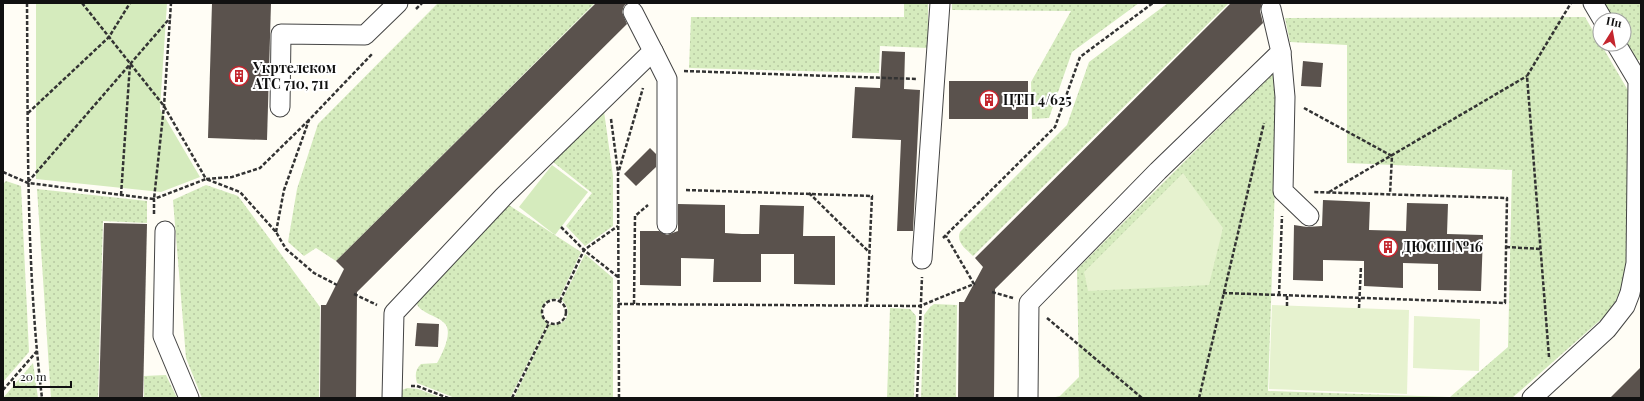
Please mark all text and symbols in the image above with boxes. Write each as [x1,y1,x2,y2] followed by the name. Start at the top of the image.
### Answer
[1592,12,1632,52] north arrow
[1605,13,1623,31] text: Пн
[252,58,337,93] place label: Укртелеком АТС 710, 711
[228,65,250,87] building icon: Укртелеком АТС 710, 711
[978,89,1000,111] building icon: ЦТП 4/625
[1003,90,1072,109] place label: ЦТП 4/625
[1377,236,1399,258] building icon: ДЮСШ №16
[1402,237,1483,256] place label: ДЮСШ №16
[14,363,71,389] scale bar
[20,368,47,384] text: 20 m

